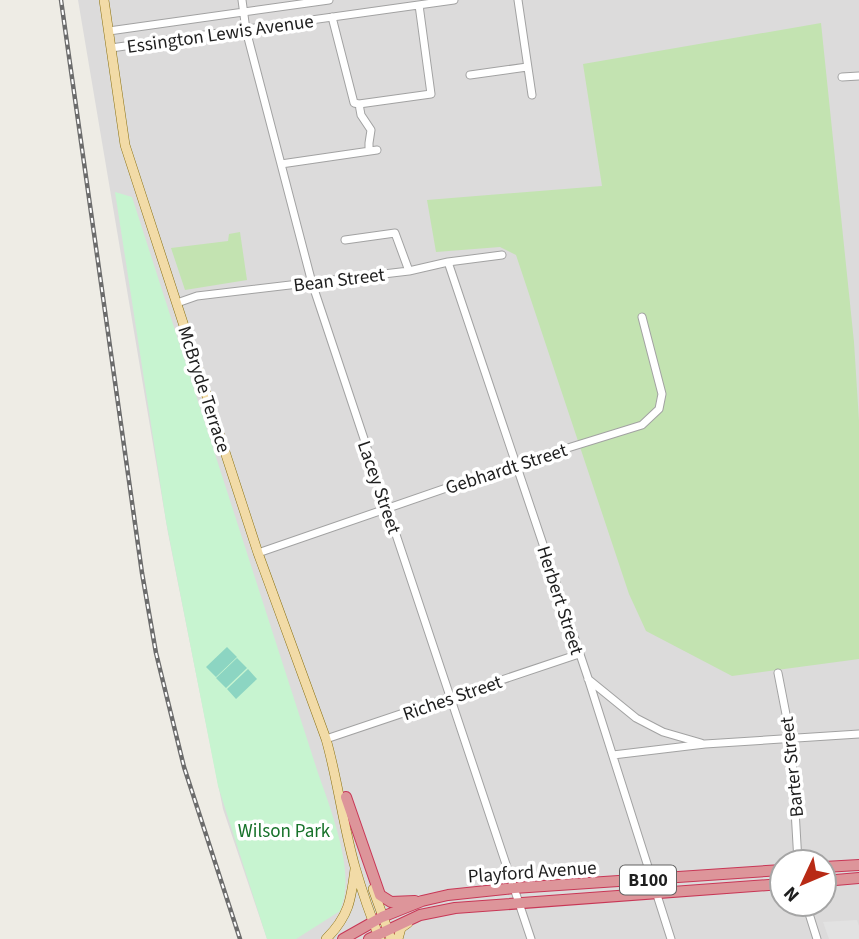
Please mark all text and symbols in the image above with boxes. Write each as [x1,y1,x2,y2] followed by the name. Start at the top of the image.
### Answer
[125,8,315,61] street label: Essington Lewis Avenue
[292,261,387,299] street label: Bean Street
[170,323,237,456] street label: McBryde Terrace
[350,437,407,538] street label: Lacey Street
[442,437,571,502] street label: Gebhardt Street
[529,543,590,659] street label: Herbert Street
[399,669,506,728] street label: Riches Street
[774,715,811,818] street label: Barter Street
[238,818,331,845] park label: Wilson Park
[768,848,838,918] north arrow
[467,855,597,890] street label: Playford Avenue
[620,866,676,894] road number: B100
[778,880,806,908] text: N

